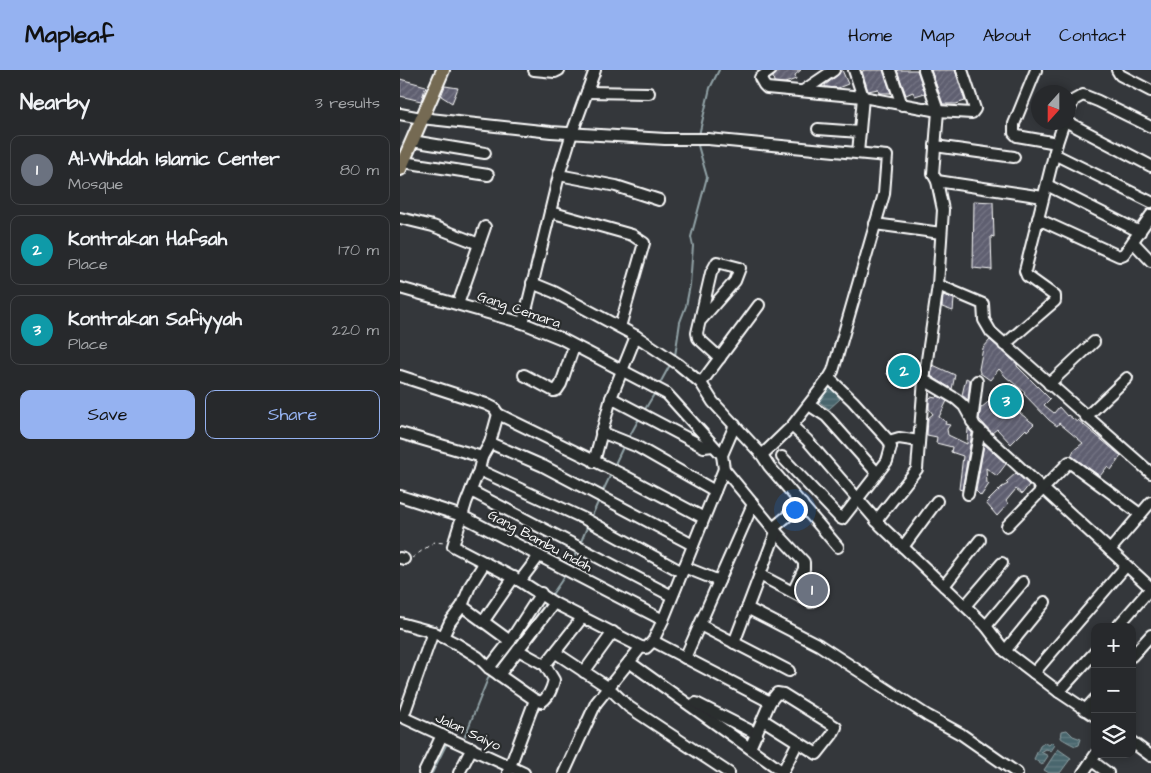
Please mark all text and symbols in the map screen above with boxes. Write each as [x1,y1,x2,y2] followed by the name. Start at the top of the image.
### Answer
[25,18,114,52] text: Mapleaf
[848,23,893,48] text: Home
[921,23,955,48] text: Map
[983,23,1031,48] text: About
[1059,23,1126,48] text: Contact
[1031,85,1076,130] north arrow
[20,88,90,117] text: Nearby
[315,92,380,114] text: 3 results
[68,146,280,173] text: Al-Wihdah Islamic Center
[36,159,38,181] text: 1
[340,159,379,181] text: 80 m
[68,173,123,195] text: Mosque
[68,226,227,253] text: Kontrakan Hafsah
[32,239,42,261] text: 2
[338,239,379,261] text: 170 m
[68,253,108,275] text: Place
[475,286,563,334] street label: Gang Cemara
[68,306,242,333] text: Kontrakan Safiyyah
[33,319,41,341] text: 3
[332,319,379,341] text: 220 m
[68,333,108,355] text: Place
[888,352,920,390] pin: 2
[990,382,1022,420] pin: 3
[20,390,195,439] button: Save
[205,390,380,439] button: Share
[782,497,808,523] your location
[484,505,596,577] street label: Gang Bambu Indah
[796,571,828,609] pin: 1
[1091,623,1136,758] map controls
[1091,623,1136,668] button: +
[1091,668,1136,713] button: −
[432,708,504,756] street label: Jalan Saiyo
[1091,713,1136,758] button: layers

